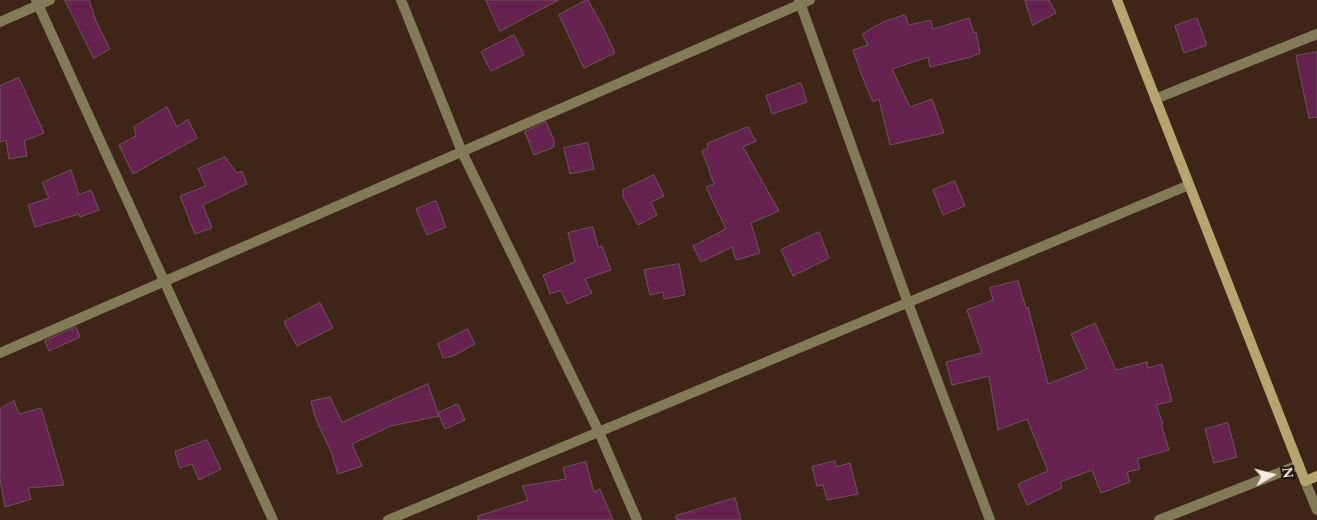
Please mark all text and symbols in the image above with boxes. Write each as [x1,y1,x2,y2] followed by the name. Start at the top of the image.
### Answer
[1247,450,1297,500] north arrow
[1276,466,1299,480] text: N

